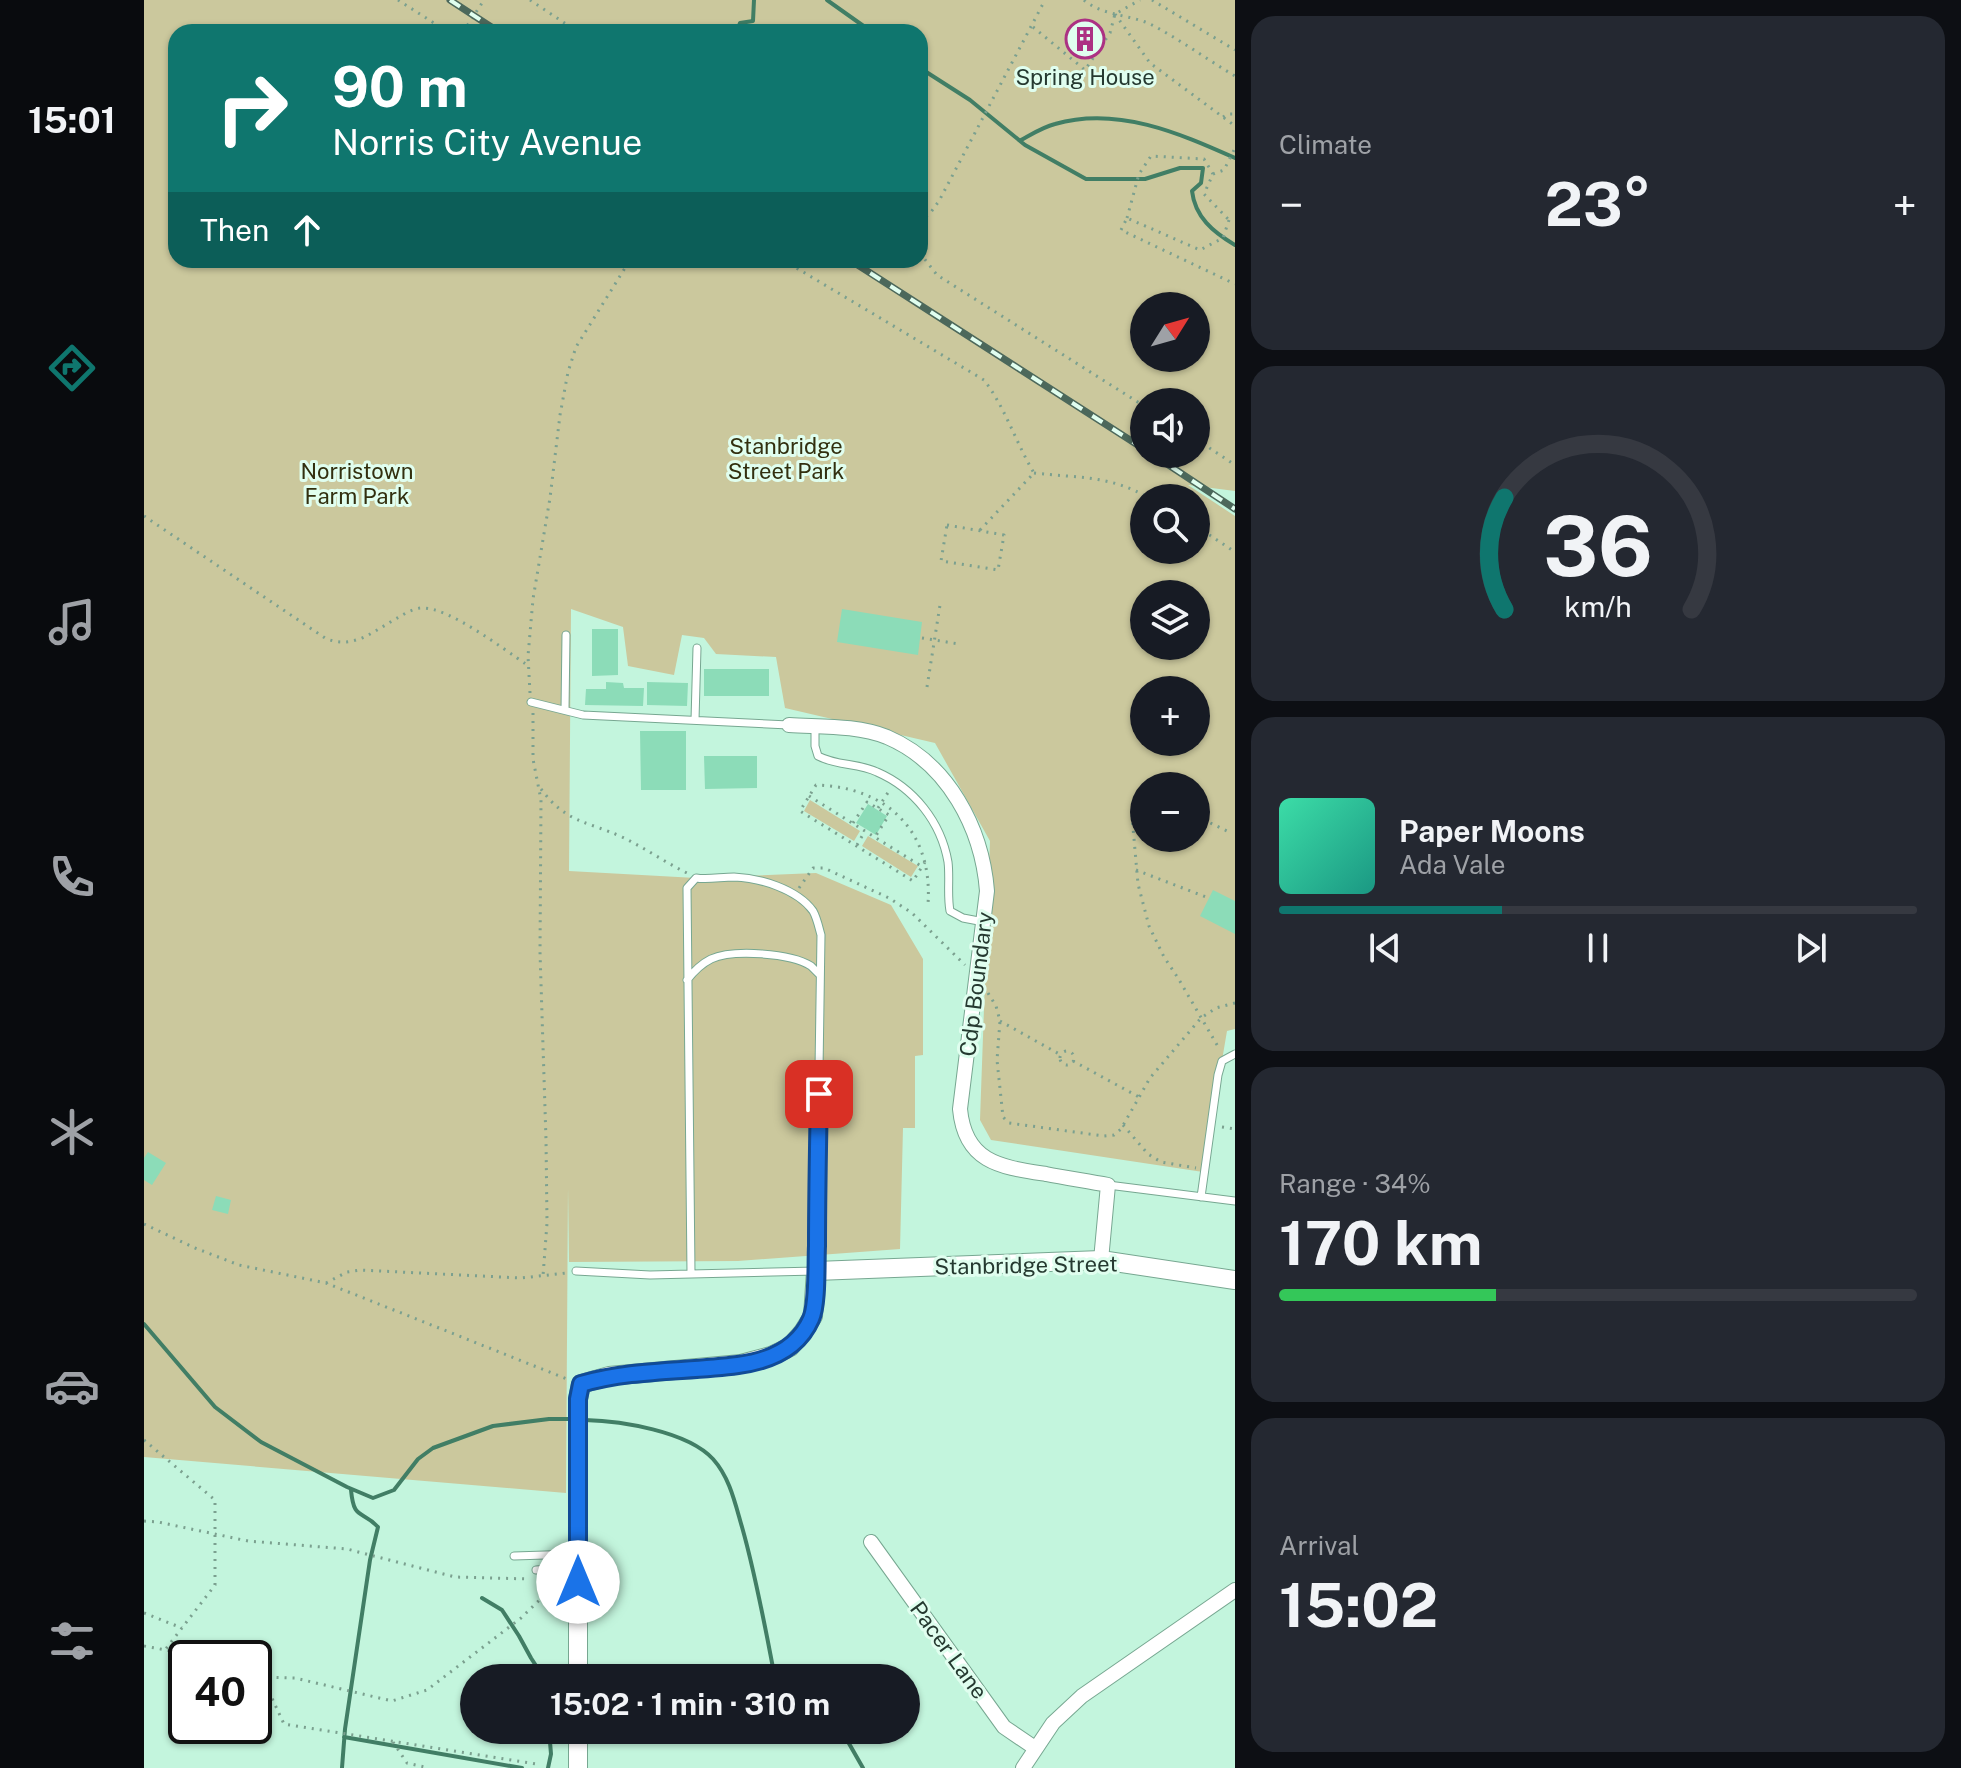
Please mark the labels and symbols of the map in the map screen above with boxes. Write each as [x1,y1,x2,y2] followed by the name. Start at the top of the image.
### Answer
[1064,18,1106,60] building icon: Spring House
[1015,64,1155,90] place label: Spring House
[1130,292,1210,372] north arrow
[728,433,844,484] park label: Stanbridge Street Park
[301,458,413,509] park label: Norristown Farm Park
[954,910,998,1058] street label: Cdp Boundary
[785,1060,853,1128] pin
[934,1250,1118,1280] street label: Stanbridge Street
[536,1540,620,1624] position arrow
[905,1596,993,1704] street label: Pacer Lane
[168,1640,272,1744] speed limit sign: 40

